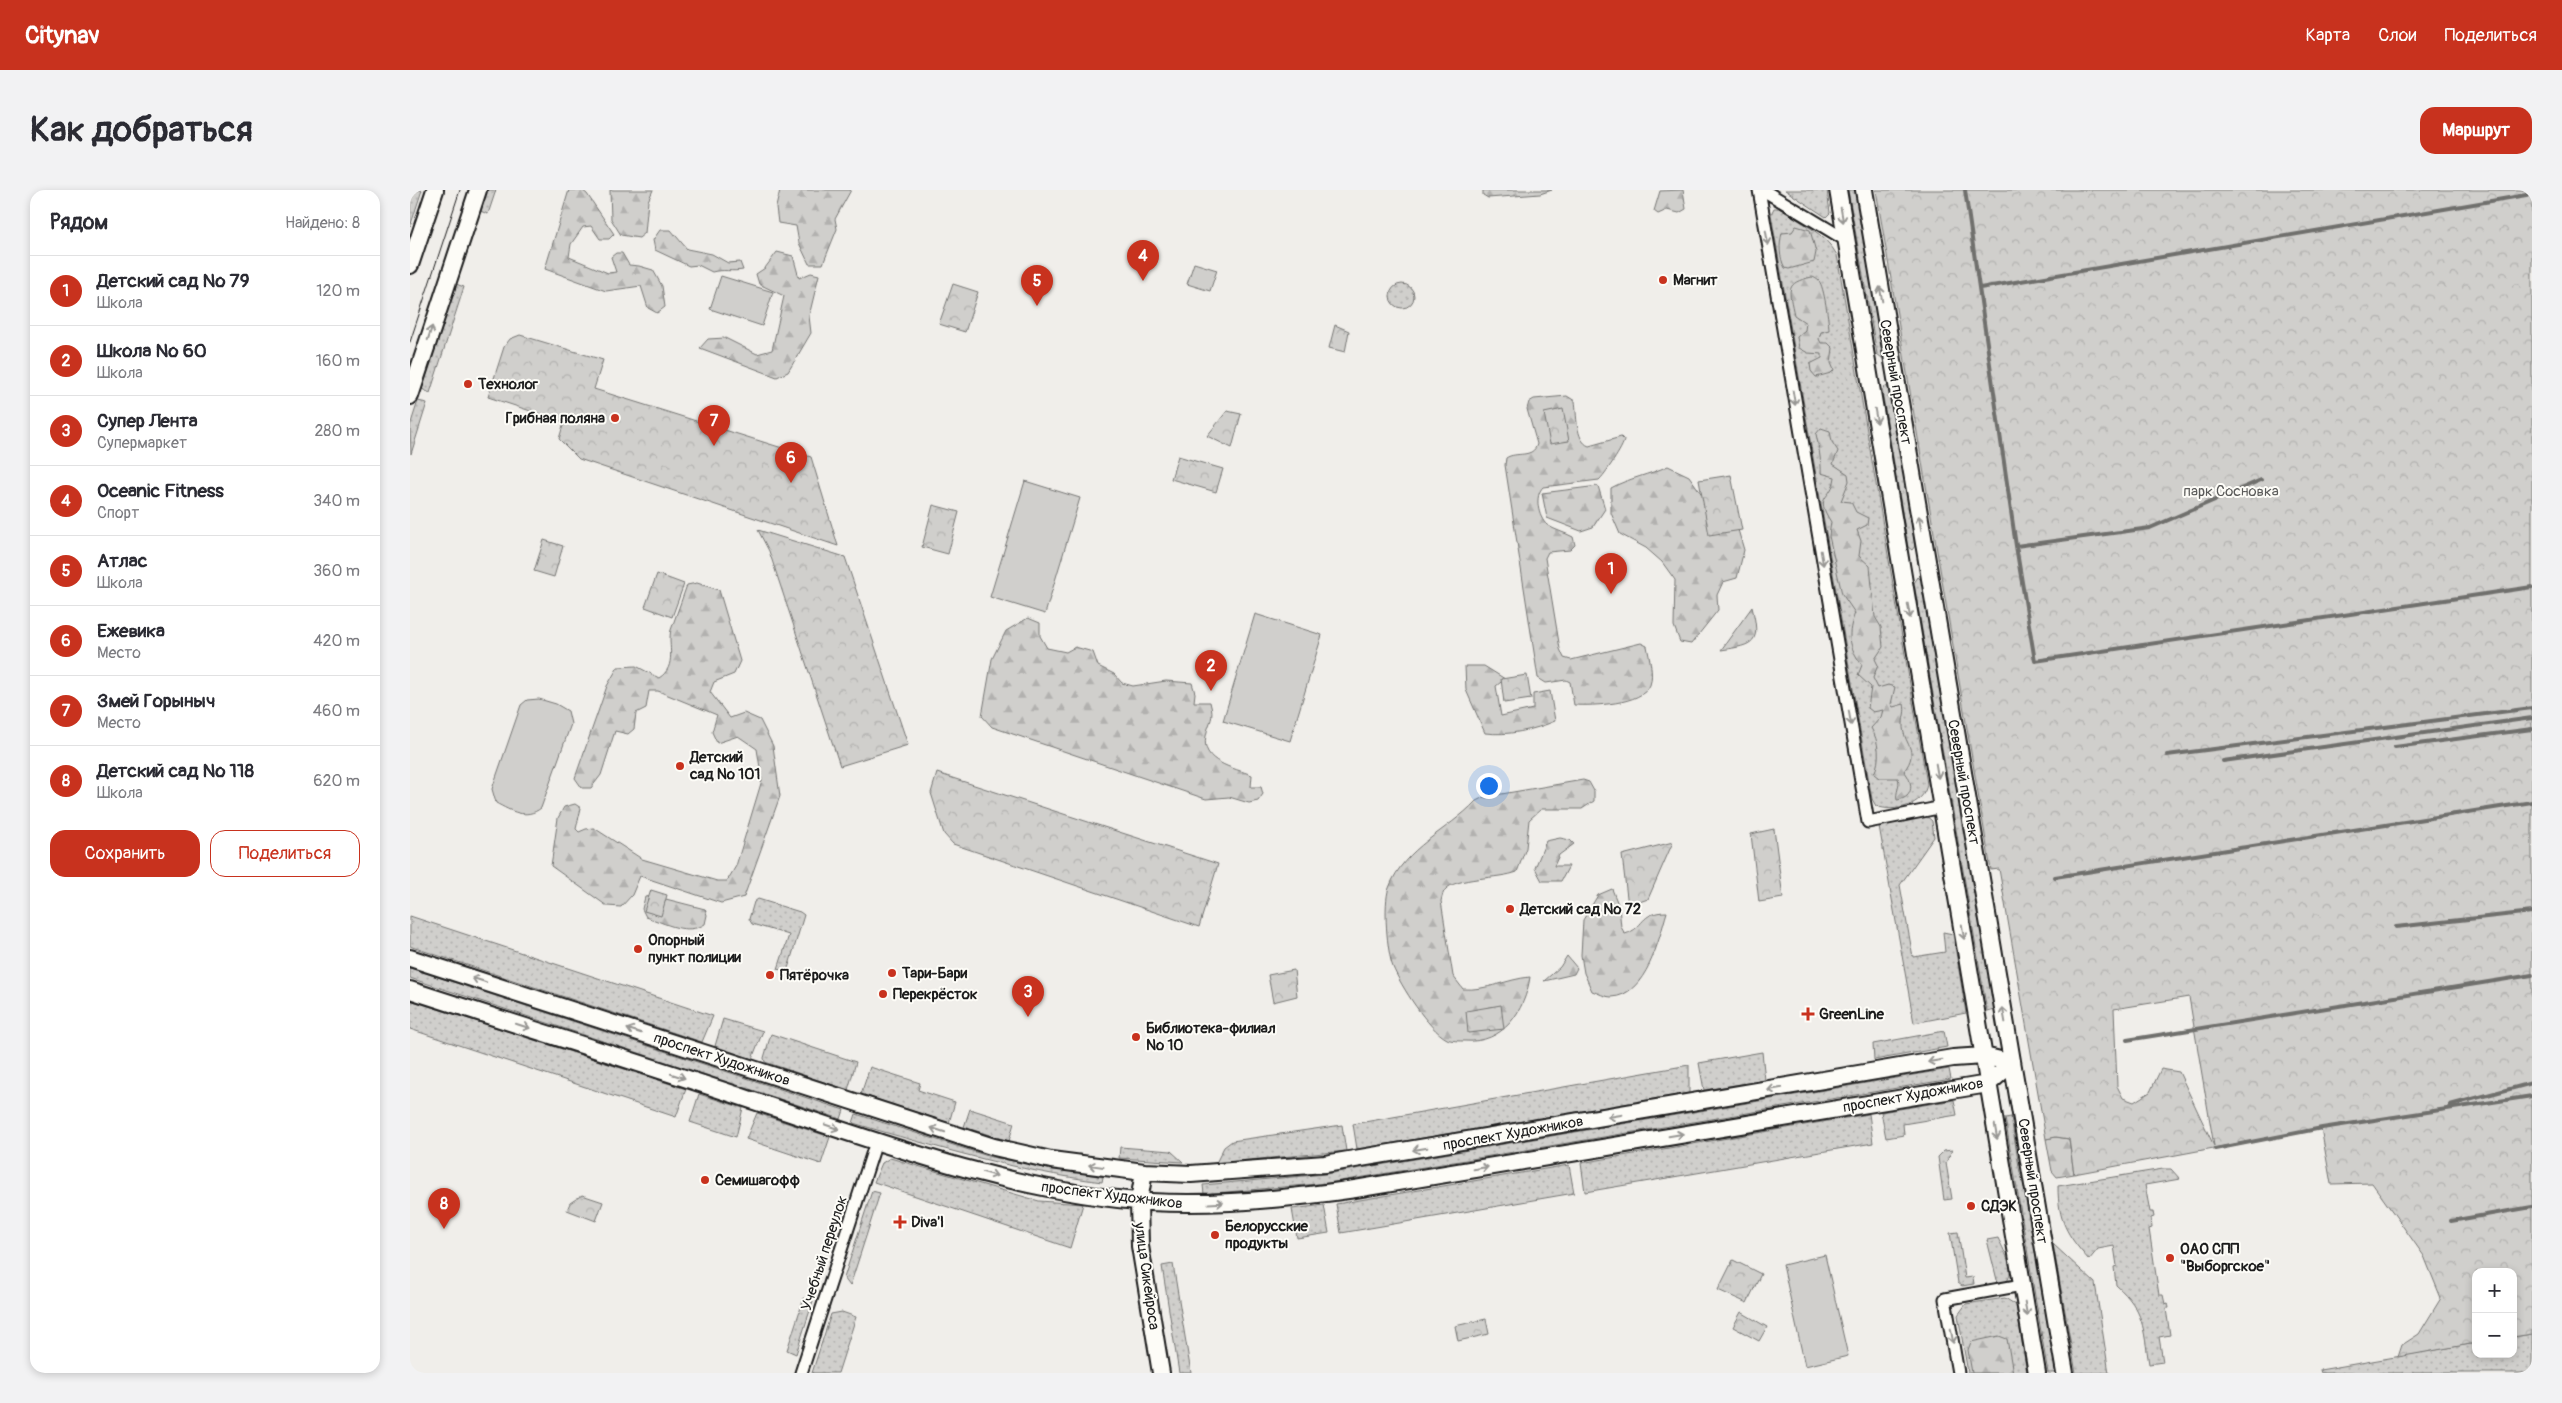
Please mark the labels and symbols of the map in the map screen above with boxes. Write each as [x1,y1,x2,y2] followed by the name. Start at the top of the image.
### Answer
[1838,207,1848,223] one-way arrow
[1762,230,1772,246] one-way arrow
[1127,240,1159,281] pin: 4
[1021,265,1053,306] pin: 5
[1673,271,1718,290] place label: Магнит
[1657,274,1669,286] marker: Магнит
[1876,287,1886,303] one-way arrow
[1875,318,1916,447] street label: Северный проспект
[426,326,436,342] one-way arrow
[477,375,539,394] place label: Технолог
[462,378,474,390] marker: Технолог
[1790,390,1800,406] one-way arrow
[698,405,730,446] pin: 7
[1871,408,1881,424] one-way arrow
[506,409,605,428] place label: Грибная поляна
[609,412,621,424] marker: Грибная поляна
[775,442,807,483] pin: 6
[2183,482,2279,501] park label: парк Сосновка
[1915,516,1925,532] one-way arrow
[1817,550,1827,566] one-way arrow
[1595,553,1627,594] pin: 1
[1905,603,1915,619] one-way arrow
[1195,650,1227,691] pin: 2
[1845,710,1855,726] one-way arrow
[1943,718,1984,847] street label: Северный проспект
[689,748,760,784] place label: Детский сад № 101
[674,760,686,772] marker: Детский сад № 101
[1932,763,1942,779] one-way arrow
[1476,773,1502,799] your location
[1519,900,1641,919] place label: Детский сад № 72
[1504,903,1516,915] marker: Детский сад № 72
[1959,923,1969,939] one-way arrow
[648,931,741,967] place label: Опорный пункт полиции
[632,943,644,955] marker: Опорный пункт полиции
[901,964,968,983] place label: Тари-Бари
[780,966,849,985] place label: Пятёрочка
[886,967,898,979] marker: Тари-Бари
[764,969,776,981] marker: Пятёрочка
[472,975,488,984] one-way arrow
[1012,976,1044,1017] pin: 3
[893,985,978,1004] place label: Перекрёсток
[877,988,889,1000] marker: Перекрёсток
[1819,1005,1884,1024] place label: GreenLine
[1801,1007,1815,1021] marker: GreenLine
[1999,1007,2009,1023] one-way arrow
[1146,1019,1276,1055] place label: Библиотека-филиал № 10
[515,1022,531,1032] one-way arrow
[626,1025,642,1035] one-way arrow
[651,1028,792,1091] street label: проспект Художников
[1130,1031,1142,1043] marker: Библиотека-филиал № 10
[1928,1057,1944,1067] one-way arrow
[670,1071,686,1081] one-way arrow
[1841,1074,1985,1117] street label: проспект Художников
[1767,1084,1783,1094] one-way arrow
[1607,1111,1623,1121] one-way arrow
[1441,1112,1585,1155] street label: проспект Художников
[2013,1117,2052,1246] street label: Северный проспект
[824,1123,839,1132] one-way arrow
[1992,1123,2002,1139] one-way arrow
[930,1124,946,1134] one-way arrow
[1667,1130,1683,1140] one-way arrow
[1413,1145,1429,1155] one-way arrow
[1088,1161,1104,1171] one-way arrow
[1473,1162,1489,1172] one-way arrow
[982,1170,998,1180] one-way arrow
[715,1171,801,1190] place label: Семишагофф
[699,1174,711,1186] marker: Семишагофф
[1040,1177,1184,1214] street label: проспект Художников
[428,1188,460,1229] pin: 8
[797,1193,852,1313] street label: Учебный переулок
[1981,1197,2017,1216] place label: СДЭК
[1208,1198,1224,1207] one-way arrow
[1965,1200,1977,1212] marker: СДЭК
[911,1213,944,1232] place label: Diva'l
[893,1215,907,1229] marker: Diva'l
[1225,1217,1308,1253] place label: Белорусские продукты
[1129,1220,1163,1331] street label: улица Сикейроса
[1209,1229,1221,1241] marker: Белорусские продукты
[2180,1240,2270,1276] place label: ОАО СПП "Выборгское"
[2164,1252,2176,1264] marker: ОАО СПП "Выборгское"
[2022,1301,2032,1317] one-way arrow
[1947,1328,1957,1344] one-way arrow

